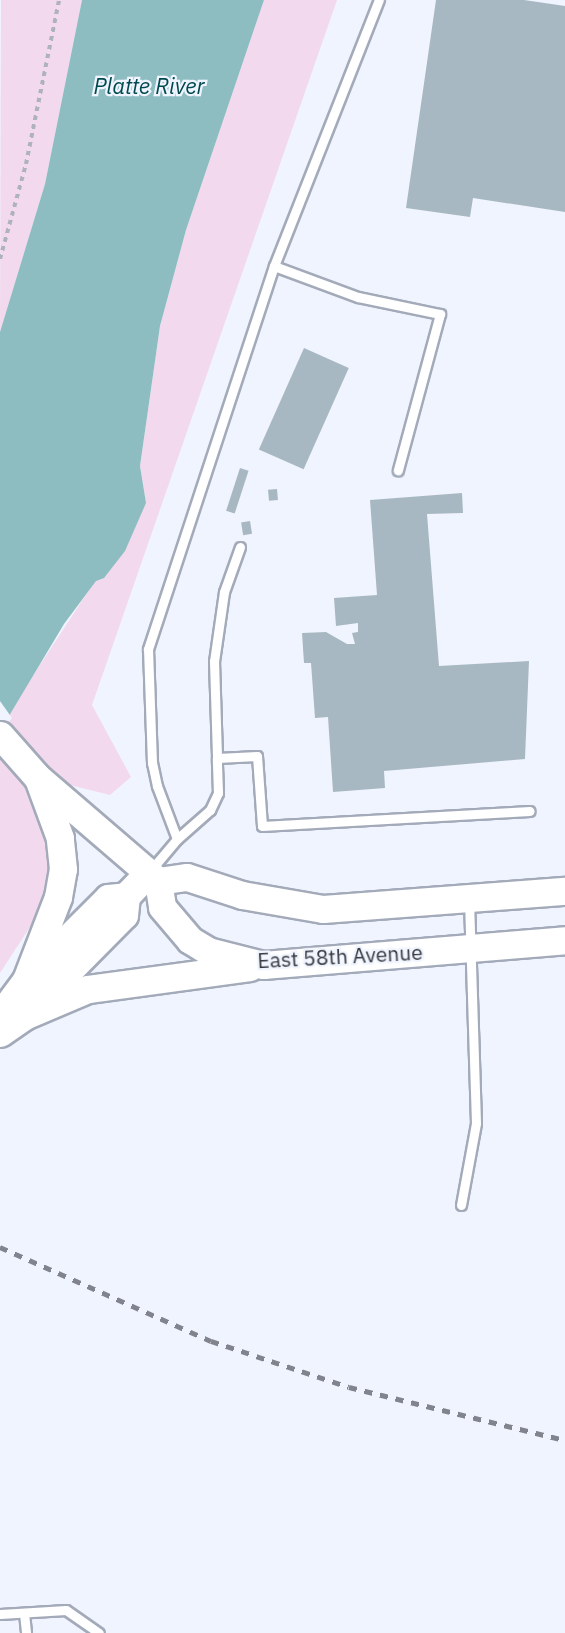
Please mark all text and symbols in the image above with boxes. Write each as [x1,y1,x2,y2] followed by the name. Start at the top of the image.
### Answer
[93,73,205,99] water label: Platte River
[257,939,423,973] street label: East 58th Avenue

